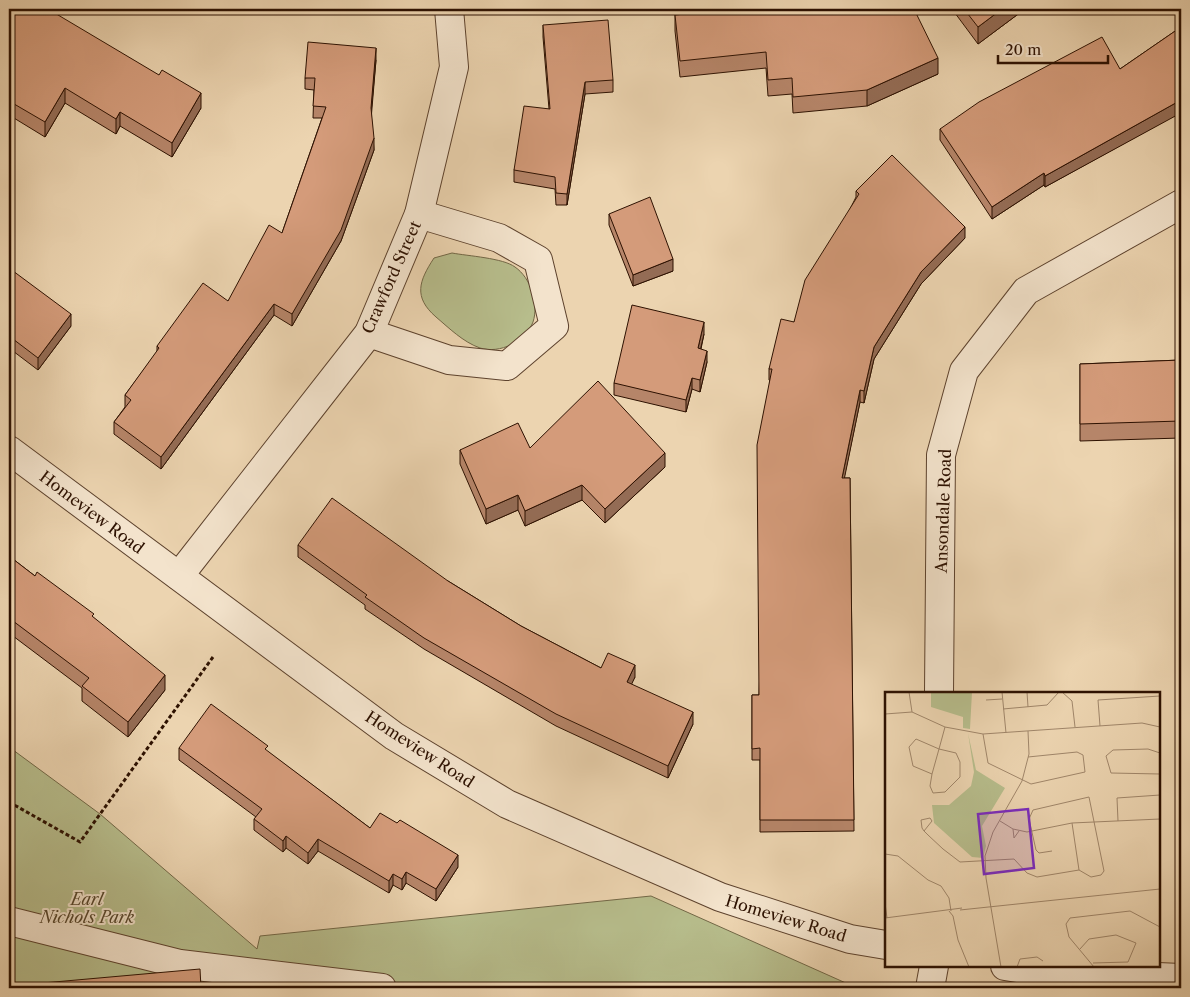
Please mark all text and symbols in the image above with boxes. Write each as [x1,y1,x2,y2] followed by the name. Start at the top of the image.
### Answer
[998,32,1108,64] scale bar
[1005,40,1041,59] text: 20 m
[357,217,425,337] street label: Crawford Street
[931,448,955,575] street label: Ansondale Road
[36,466,148,558] street label: Homeview Road
[885,692,1160,967] inset map
[362,706,478,792] street label: Homeview Road
[38,889,135,927] park label: Earl Nichols Park
[723,890,849,946] street label: Homeview Road

